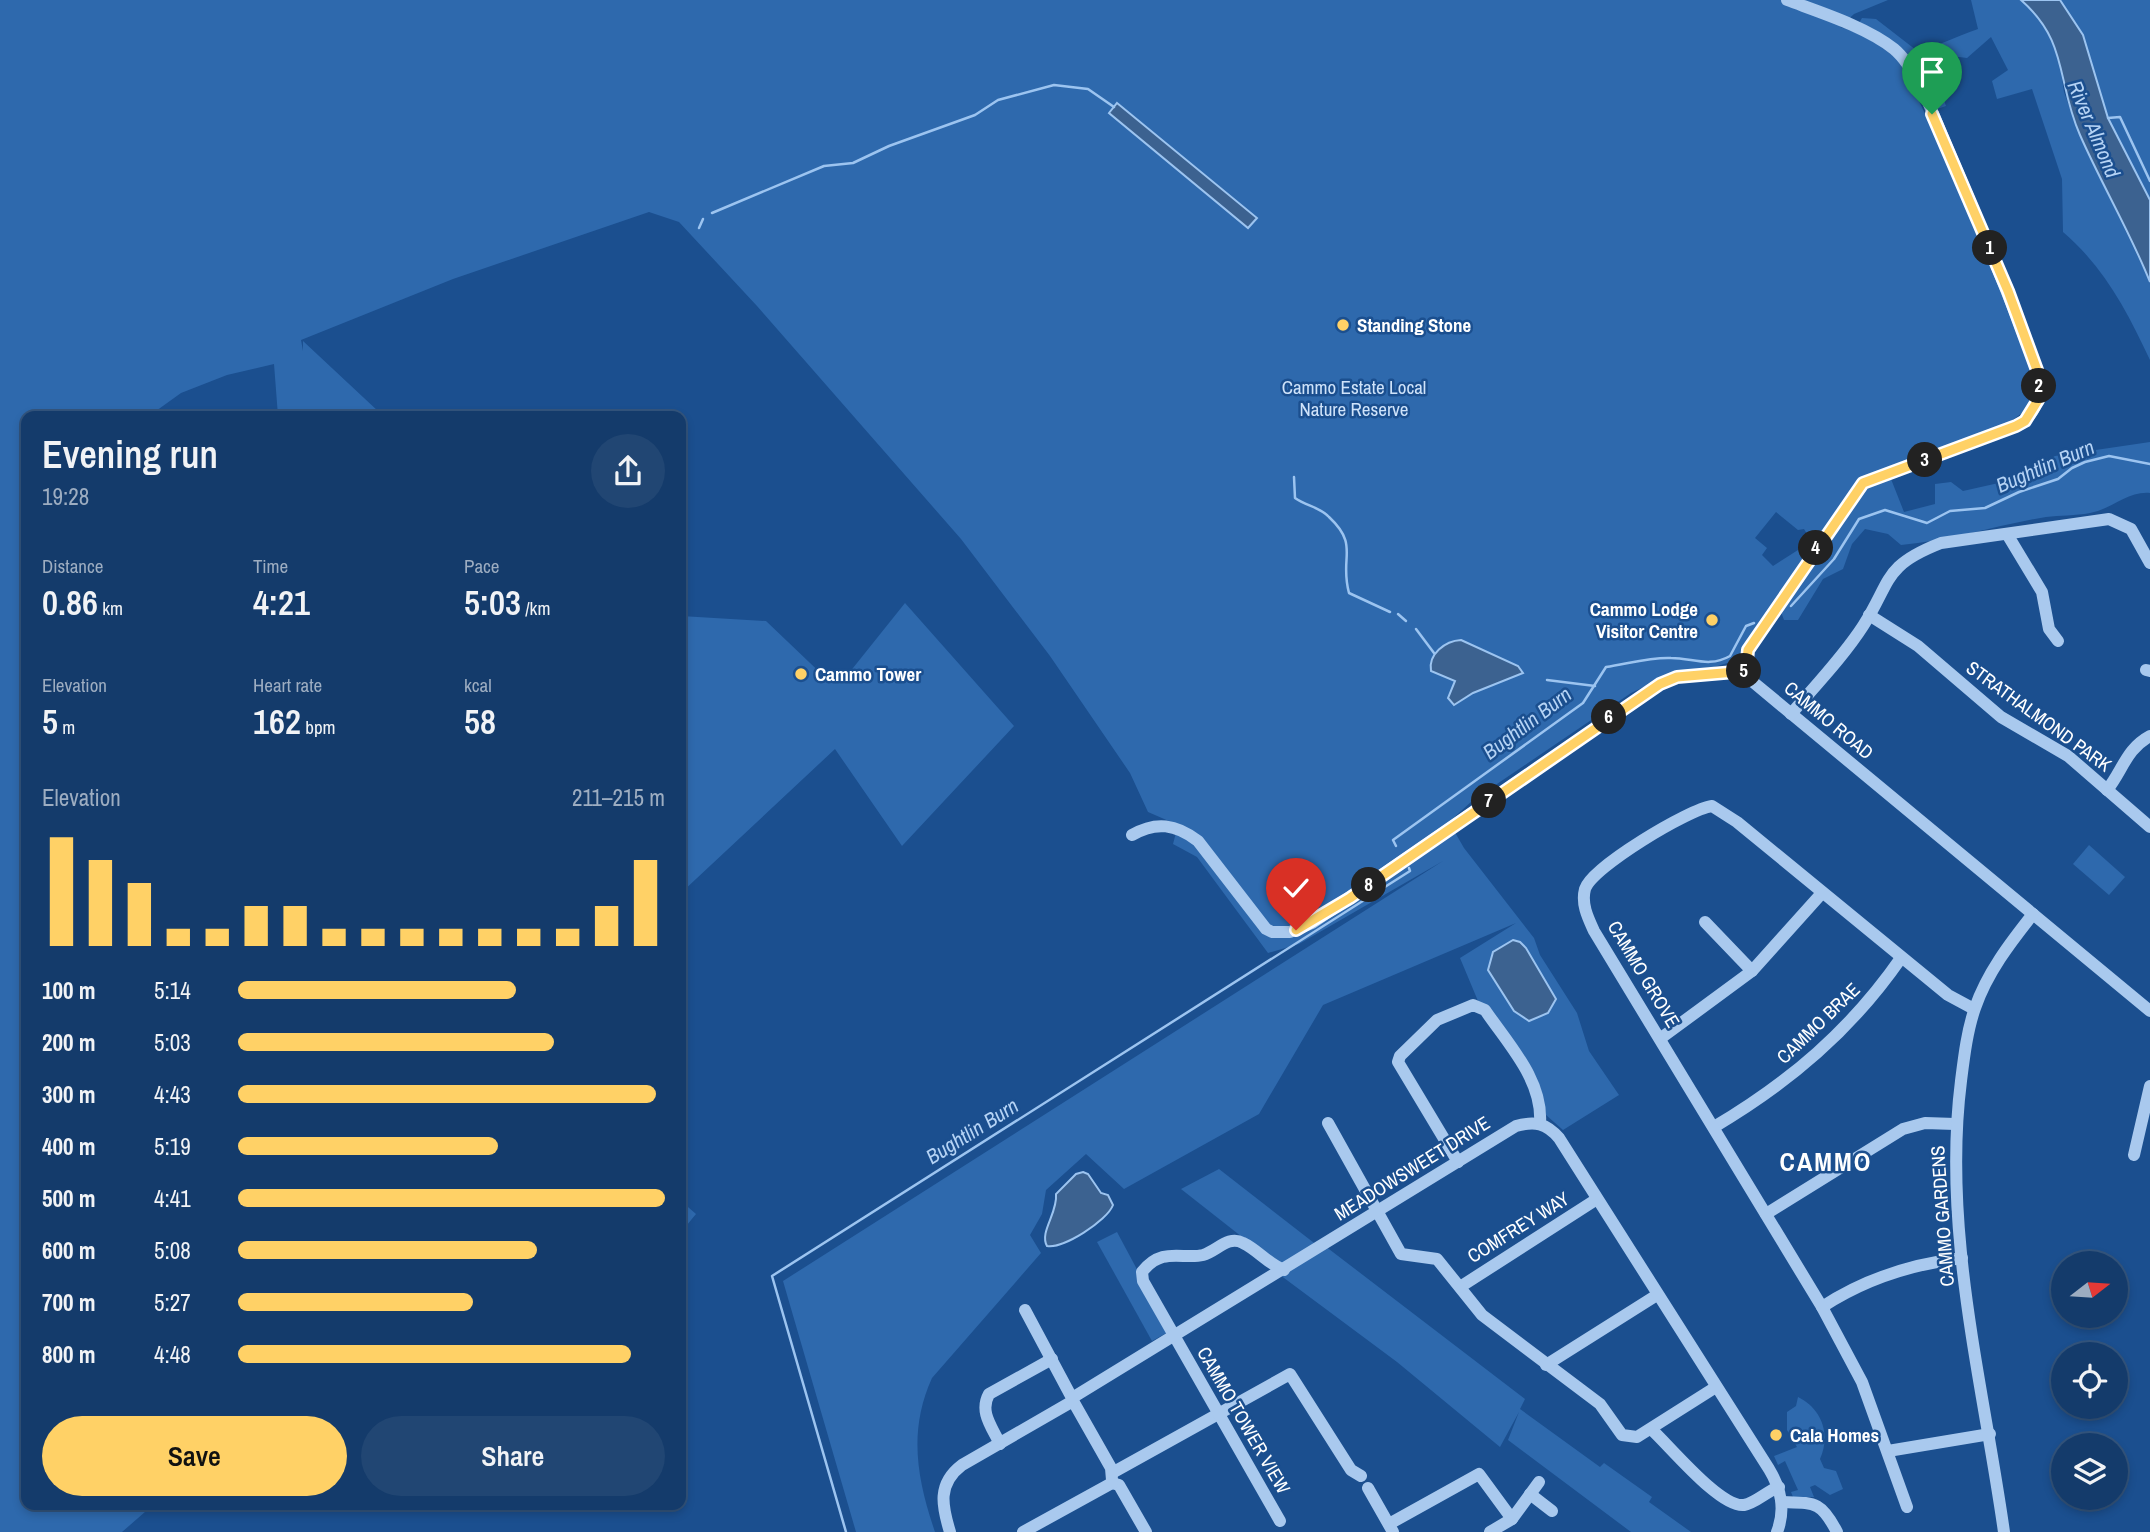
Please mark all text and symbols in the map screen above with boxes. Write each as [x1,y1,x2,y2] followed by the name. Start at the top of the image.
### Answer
[1902,42,1962,114] pin
[1913,53,1951,91] icon: arrive
[2060,76,2128,183] water label: River Almond
[1972,230,2008,266] pin: 1
[1985,234,1994,260] text: 1
[1357,312,1472,338] place label: Standing Stone
[1335,317,1351,333] marker: Standing Stone
[2022,368,2056,404] pin: 2
[2034,372,2043,398] text: 2
[1282,374,1426,422] park label: Cammo Estate Local Nature Reserve
[42,429,218,480] text: Evening run
[1991,432,2099,500] water label: Bughtlin Burn
[591,434,665,508] button: share
[1908,442,1942,477] pin: 3
[1920,446,1929,472] text: 3
[42,481,89,512] text: 19:28
[1798,530,1834,566] pin: 4
[1811,534,1820,560] text: 4
[42,553,103,579] text: Distance
[253,553,288,579] text: Time
[464,553,500,579] text: Pace
[42,579,98,626] text: 0.86
[253,579,310,626] text: 4:21
[464,579,521,626] text: 5:03
[98,595,123,621] text: km
[521,595,550,621] text: /km
[1590,596,1698,644] place label: Cammo Lodge Visitor Centre
[1704,612,1720,628] marker: Cammo Lodge Visitor Centre
[1726,654,1762,688] pin: 5
[1961,655,2117,778] street label: STRATHALMOND PARK
[1739,657,1748,683] text: 5
[815,661,921,687] place label: Cammo Tower
[793,666,809,682] marker: Cammo Tower
[42,672,107,698] text: Elevation
[253,672,322,698] text: Heart rate
[464,672,492,698] text: kcal
[1779,675,1879,765] street label: CAMMO ROAD
[1477,680,1577,766] water label: Bughtlin Burn
[42,698,58,745] text: 5
[253,698,301,745] text: 162
[464,698,496,745] text: 58
[1592,700,1626,734] pin: 6
[1604,703,1613,729] text: 6
[58,714,75,740] text: m
[301,714,336,740] text: bpm
[42,782,121,813] text: Elevation
[572,782,665,813] text: 211–215 m
[1472,784,1506,818] pin: 7
[1484,787,1493,813] text: 7
[1266,858,1326,930] pin
[1352,868,1386,903] pin: 8
[1277,869,1315,907] icon: check
[1364,871,1373,897] text: 8
[1602,916,1686,1032] street label: CAMMO GROVE
[42,975,95,1006] text: 100 m
[154,975,191,1006] text: 5:14
[1771,977,1865,1069] street label: CAMMO BRAE
[42,1027,95,1058] text: 200 m
[154,1027,191,1058] text: 5:03
[42,1079,95,1110] text: 300 m
[154,1079,191,1110] text: 4:43
[920,1091,1024,1171] water label: Bughtlin Burn
[1329,1110,1495,1226] street label: MEADOWSWEET DRIVE
[42,1131,95,1162] text: 400 m
[154,1131,191,1162] text: 5:19
[1780,1144,1872,1179] district label: CAMMO
[1924,1145,1960,1287] street label: CAMMO GARDENS
[42,1183,95,1214] text: 500 m
[154,1183,191,1214] text: 4:41
[1462,1185,1574,1269] street label: COMFREY WAY
[42,1235,95,1266] text: 600 m
[154,1235,191,1266] text: 5:08
[2051,1251,2128,1328] north arrow
[2051,1251,2128,1510] map controls
[42,1287,95,1318] text: 700 m
[154,1287,191,1318] text: 5:27
[42,1339,95,1370] text: 800 m
[154,1339,191,1370] text: 4:48
[1191,1342,1297,1498] street label: CAMMO TOWER VIEW
[2051,1342,2128,1419] button: locate
[42,1416,347,1496] button: Save
[361,1416,665,1496] button: Share
[1790,1422,1879,1448] place label: Cala Homes
[1768,1427,1784,1443] marker: Cala Homes
[2051,1433,2128,1510] button: layers

